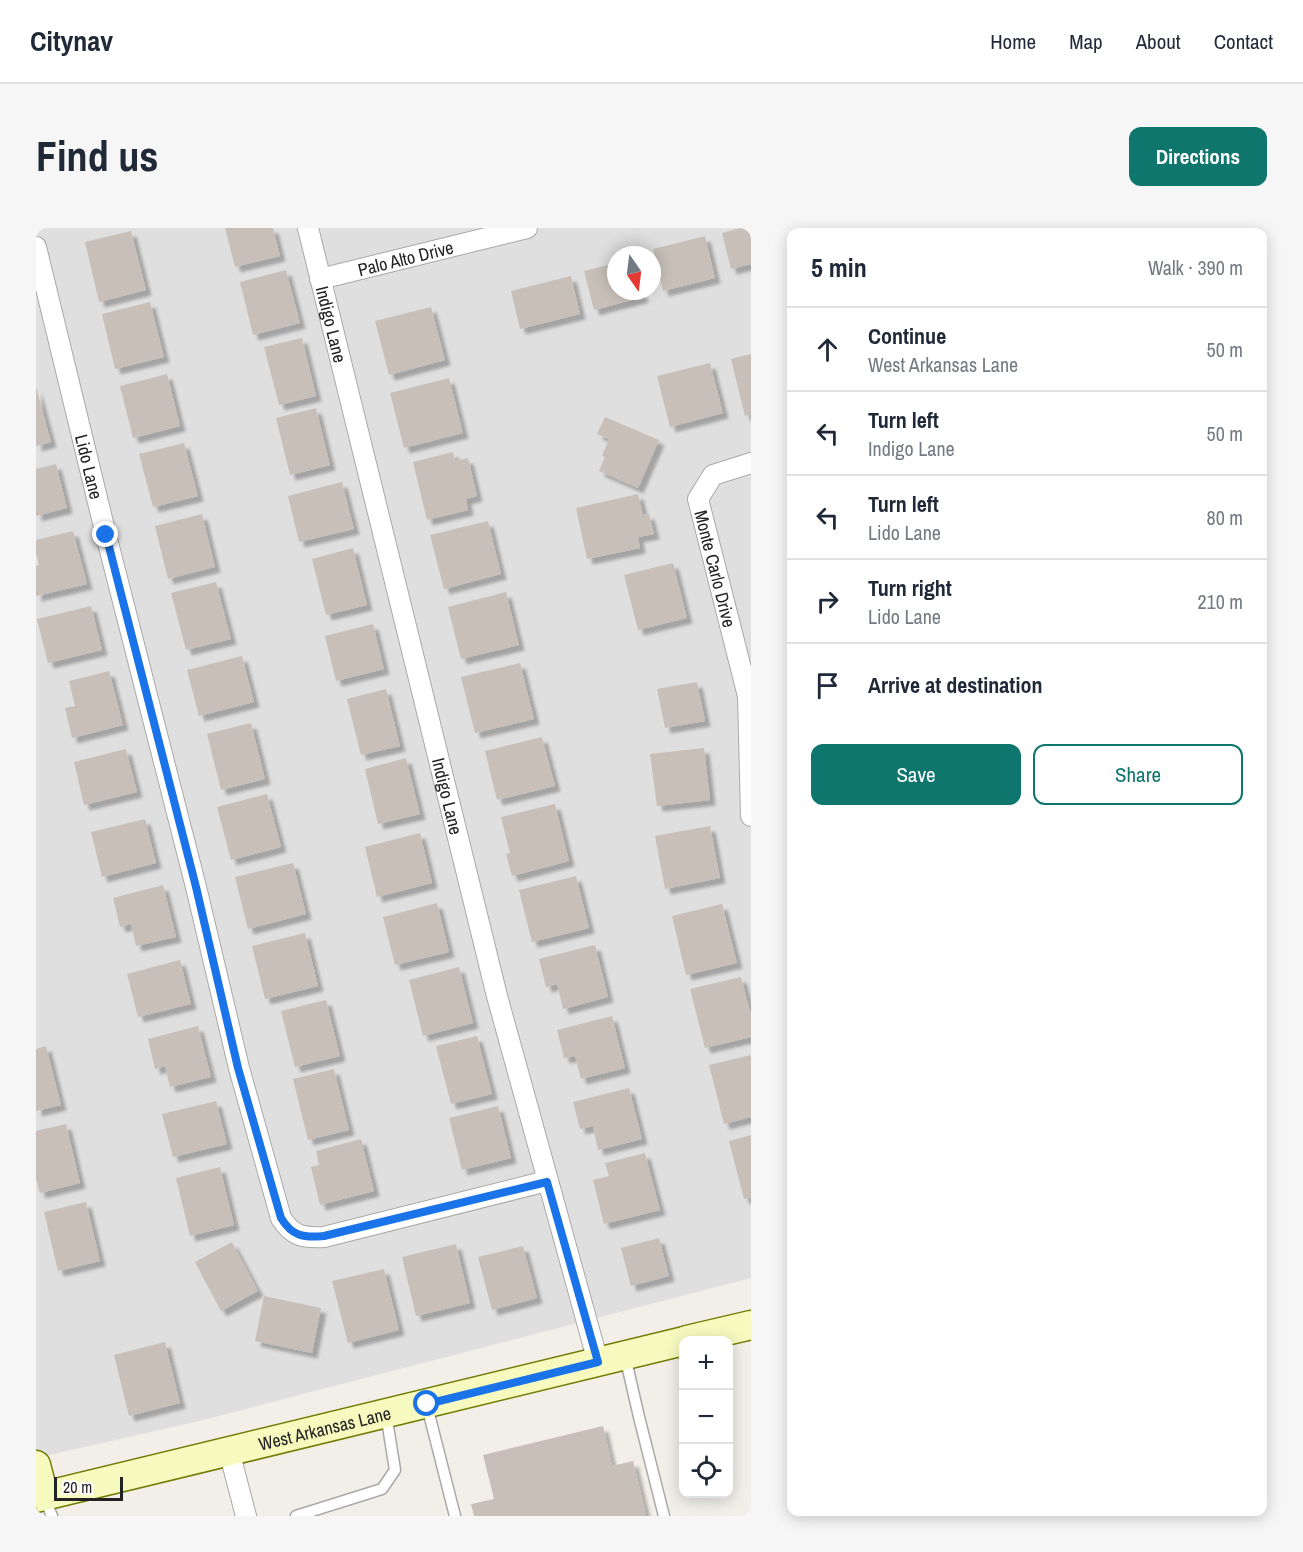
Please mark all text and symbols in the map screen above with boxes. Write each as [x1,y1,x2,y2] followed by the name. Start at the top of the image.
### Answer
[30,22,113,60] text: Citynav
[990,27,1036,56] text: Home
[1069,27,1103,56] text: Map
[1136,27,1181,56] text: About
[1214,27,1273,56] text: Contact
[1129,127,1267,186] button: Directions
[36,128,158,184] text: Find us
[355,234,456,282] street label: Palo Alto Drive
[607,246,661,300] north arrow
[811,250,867,285] text: 5 min
[1148,254,1243,281] text: Walk · 390 m
[310,283,353,365] street label: Indigo Lane
[868,321,946,351] text: Continue
[811,333,844,366] icon: ahead
[1207,336,1243,363] text: 50 m
[868,351,1018,378] text: West Arkansas Lane
[868,405,939,435] text: Turn left
[811,417,844,450] icon: left
[1207,420,1243,447] text: 50 m
[69,432,109,502] street label: Lido Lane
[868,435,955,462] text: Indigo Lane
[868,489,939,519] text: Turn left
[811,501,844,534] icon: left
[1207,504,1243,531] text: 80 m
[689,507,743,630] street label: Monte Carlo Drive
[868,519,941,546] text: Lido Lane
[92,521,118,547] route end
[868,573,952,603] text: Turn right
[811,585,844,618] icon: right
[1197,588,1243,615] text: 210 m
[868,603,941,630] text: Lido Lane
[811,669,844,702] icon: arrive
[868,670,1042,700] text: Arrive at destination
[811,744,1021,805] button: Save
[1033,744,1243,805] button: Share
[426,755,469,837] street label: Indigo Lane
[679,1336,733,1498] map controls
[679,1336,733,1390] button: +
[413,1390,439,1416] route start
[679,1390,733,1444] button: −
[256,1400,393,1456] street label: West Arkansas Lane
[679,1444,733,1498] button: locate
[54,1474,123,1502] scale bar
[63,1476,92,1498] text: 20 m

